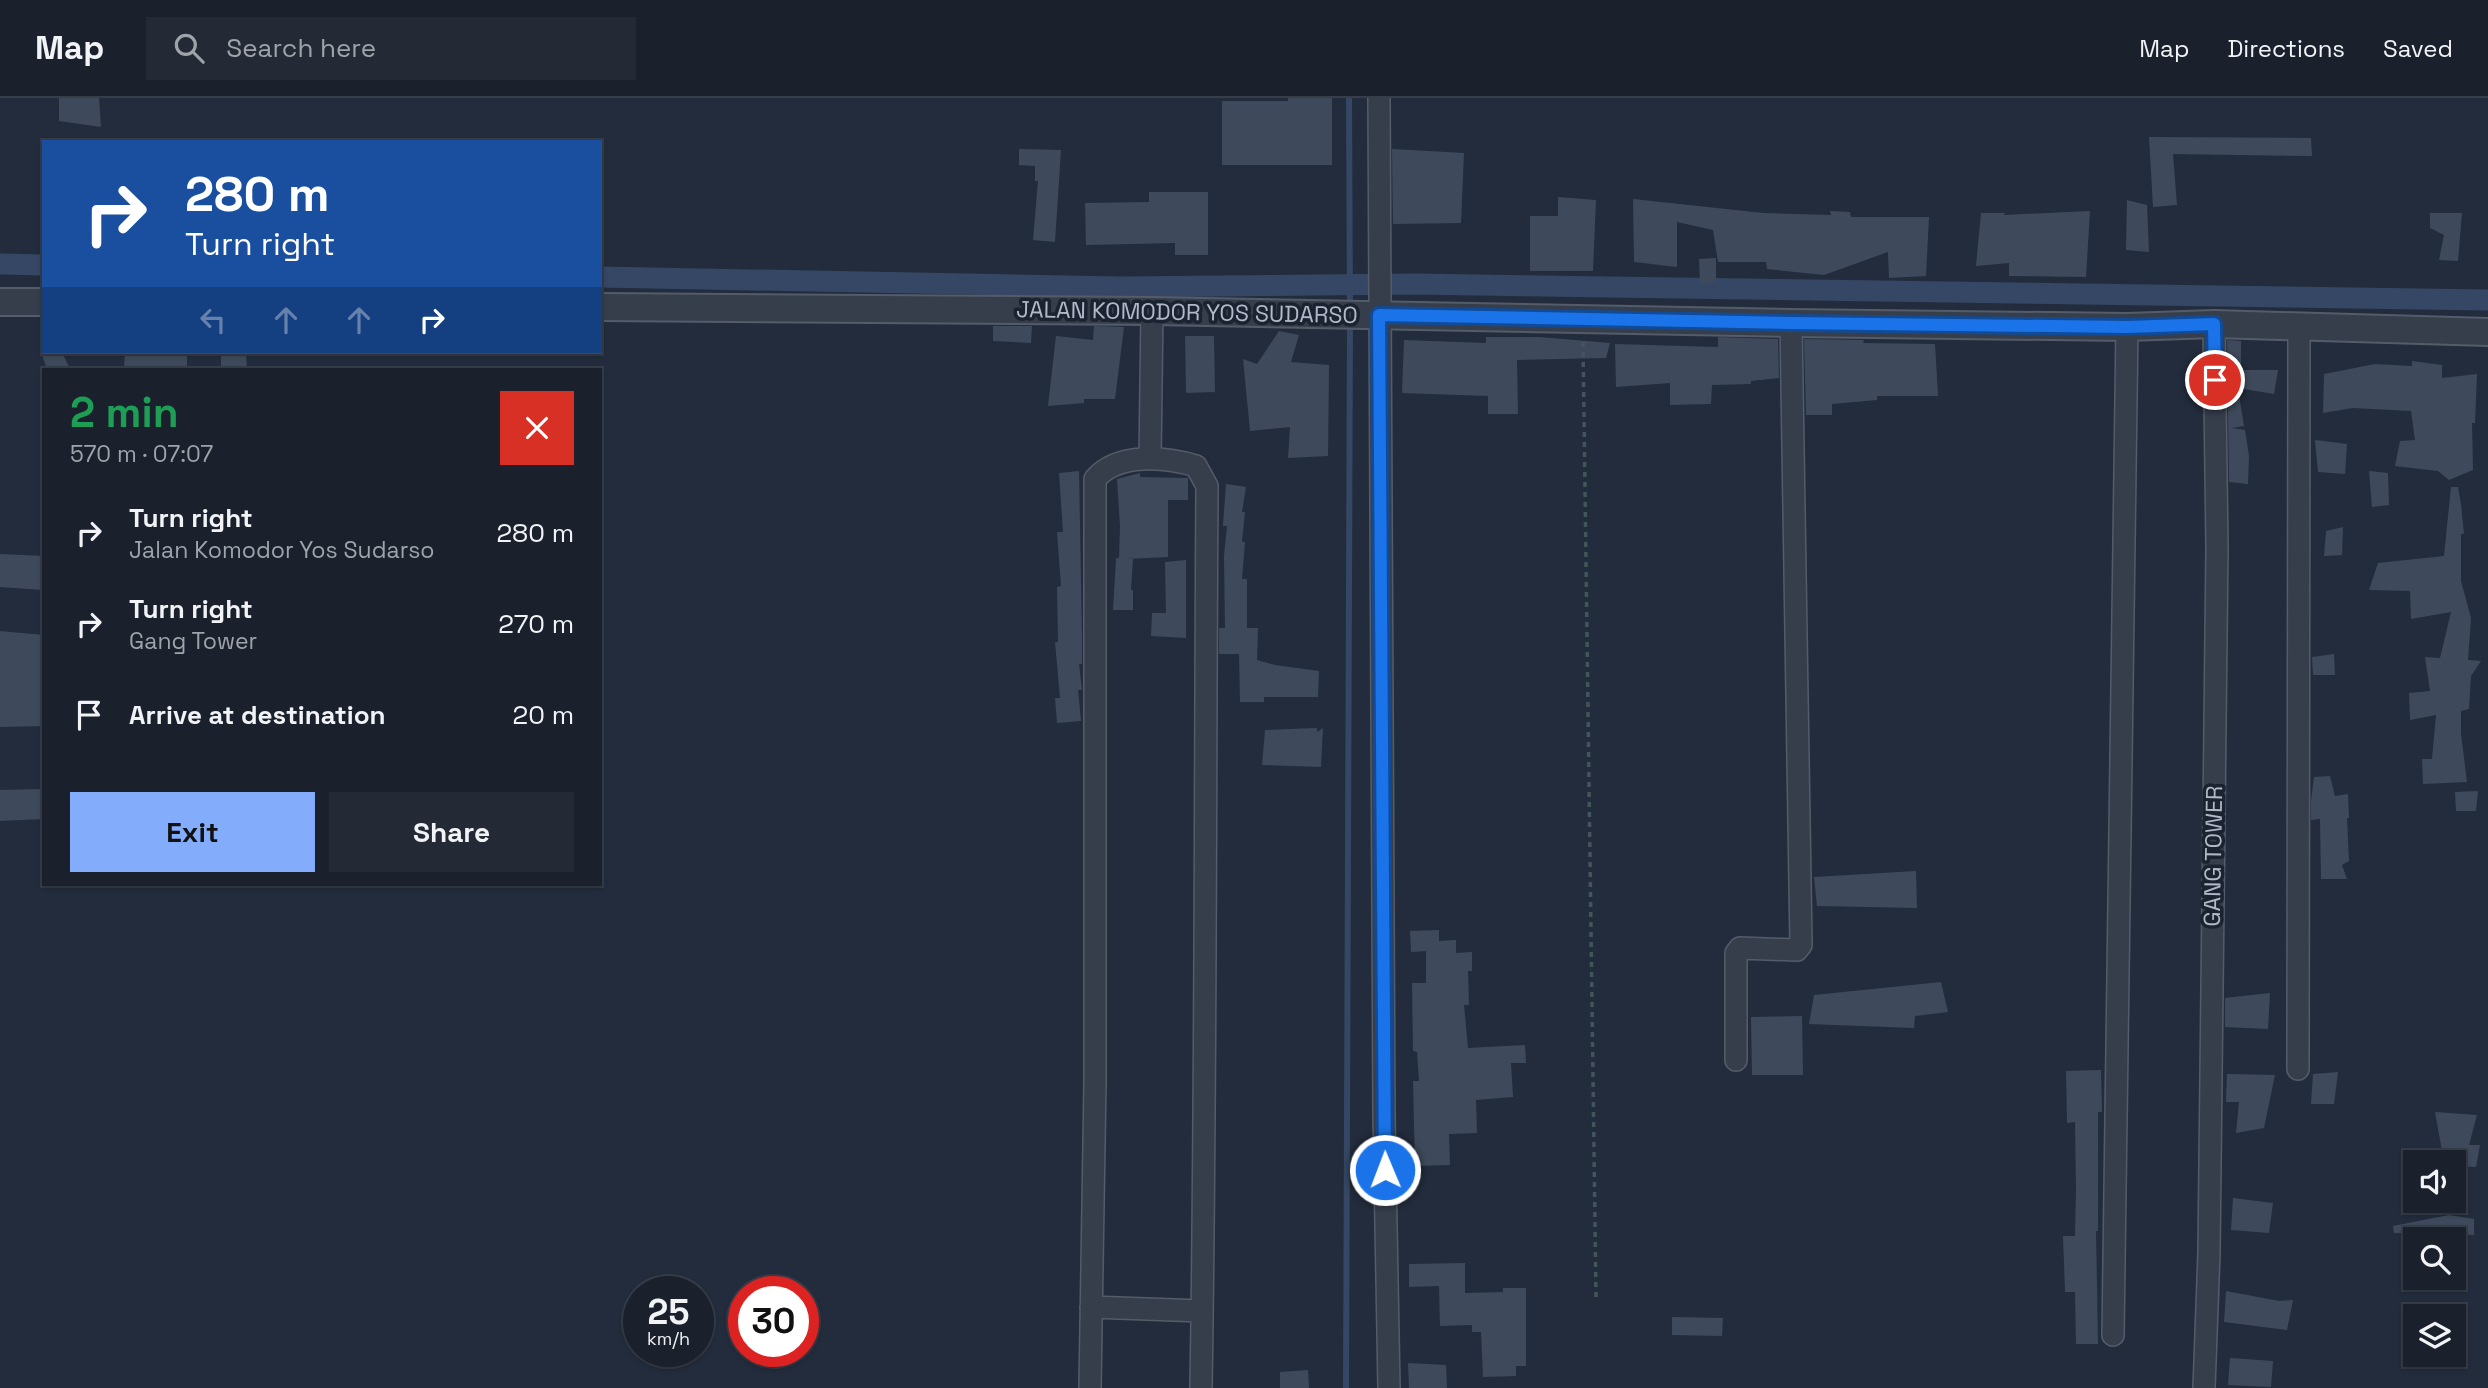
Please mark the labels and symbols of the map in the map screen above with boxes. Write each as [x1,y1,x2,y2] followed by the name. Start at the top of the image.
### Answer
[1016,294,1358,330] street label: JALAN KOMODOR YOS SUDARSO
[2185,350,2245,410] pin
[2197,785,2229,927] street label: GANG TOWER
[1348,1133,1422,1207] position arrow
[728,1276,819,1367] speed limit sign: 30

